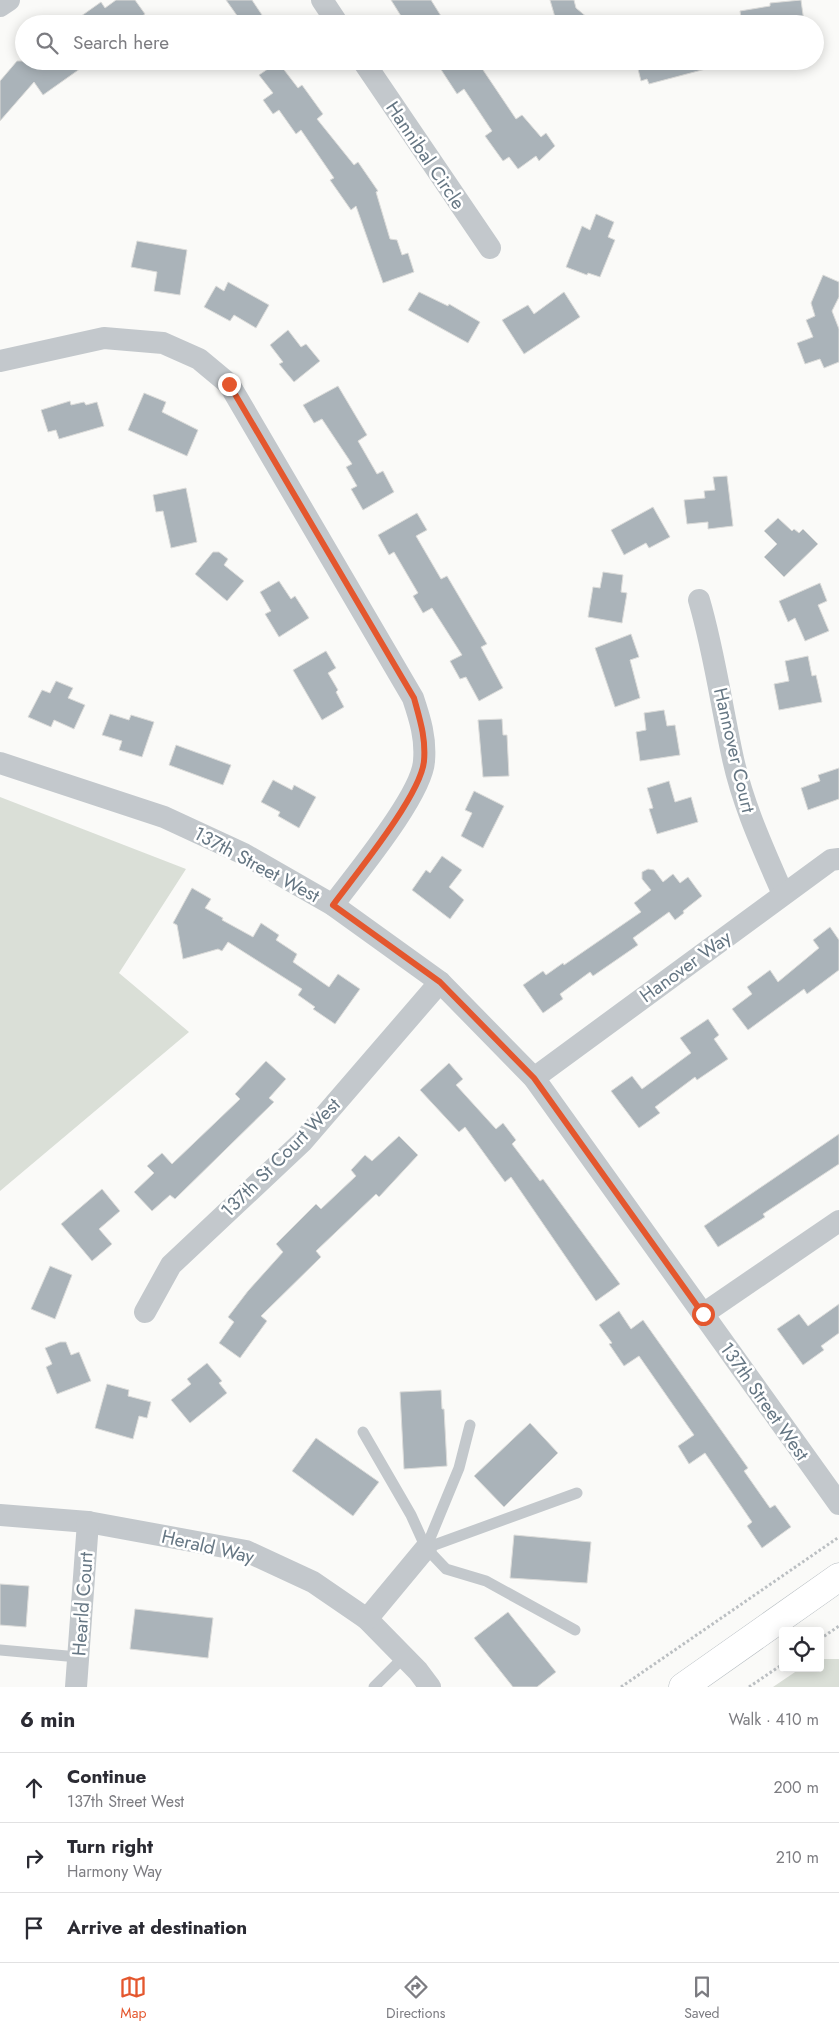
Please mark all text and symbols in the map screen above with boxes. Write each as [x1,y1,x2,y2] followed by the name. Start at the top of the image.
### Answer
[15,15,824,70] search box
[33,29,61,57] icon: search
[73,29,169,56] text: Search here
[379,96,472,215] street label: Hannibal Circle
[218,373,241,396] route end
[707,685,762,816] street label: Hannover Court
[189,820,325,909] street label: 137th Street West
[634,924,737,1009] street label: Hanover Way
[215,1091,346,1223] street label: 137th St Court West
[692,1303,715,1326] route start
[714,1337,816,1466] street label: 137th Street West
[159,1523,257,1570] street label: Herald Way
[65,1551,100,1657] street label: Hearld Court
[779,1627,824,1672] map controls
[779,1627,824,1672] button: locate
[20,1705,75,1735] text: 6 min
[729,1708,819,1731] text: Walk · 410 m
[67,1763,146,1790] text: Continue
[20,1774,48,1802] icon: ahead
[773,1776,819,1799] text: 200 m
[67,1790,184,1813] text: 137th Street West
[67,1833,153,1860] text: Turn right
[20,1844,48,1872] icon: right
[776,1846,819,1869] text: 210 m
[67,1860,162,1883] text: Harmony Way
[20,1914,48,1942] icon: arrive
[67,1914,247,1941] text: Arrive at destination
[119,1973,147,2023] tab: Map
[386,1973,445,2023] tab: Directions
[684,1973,720,2023] tab: Saved

